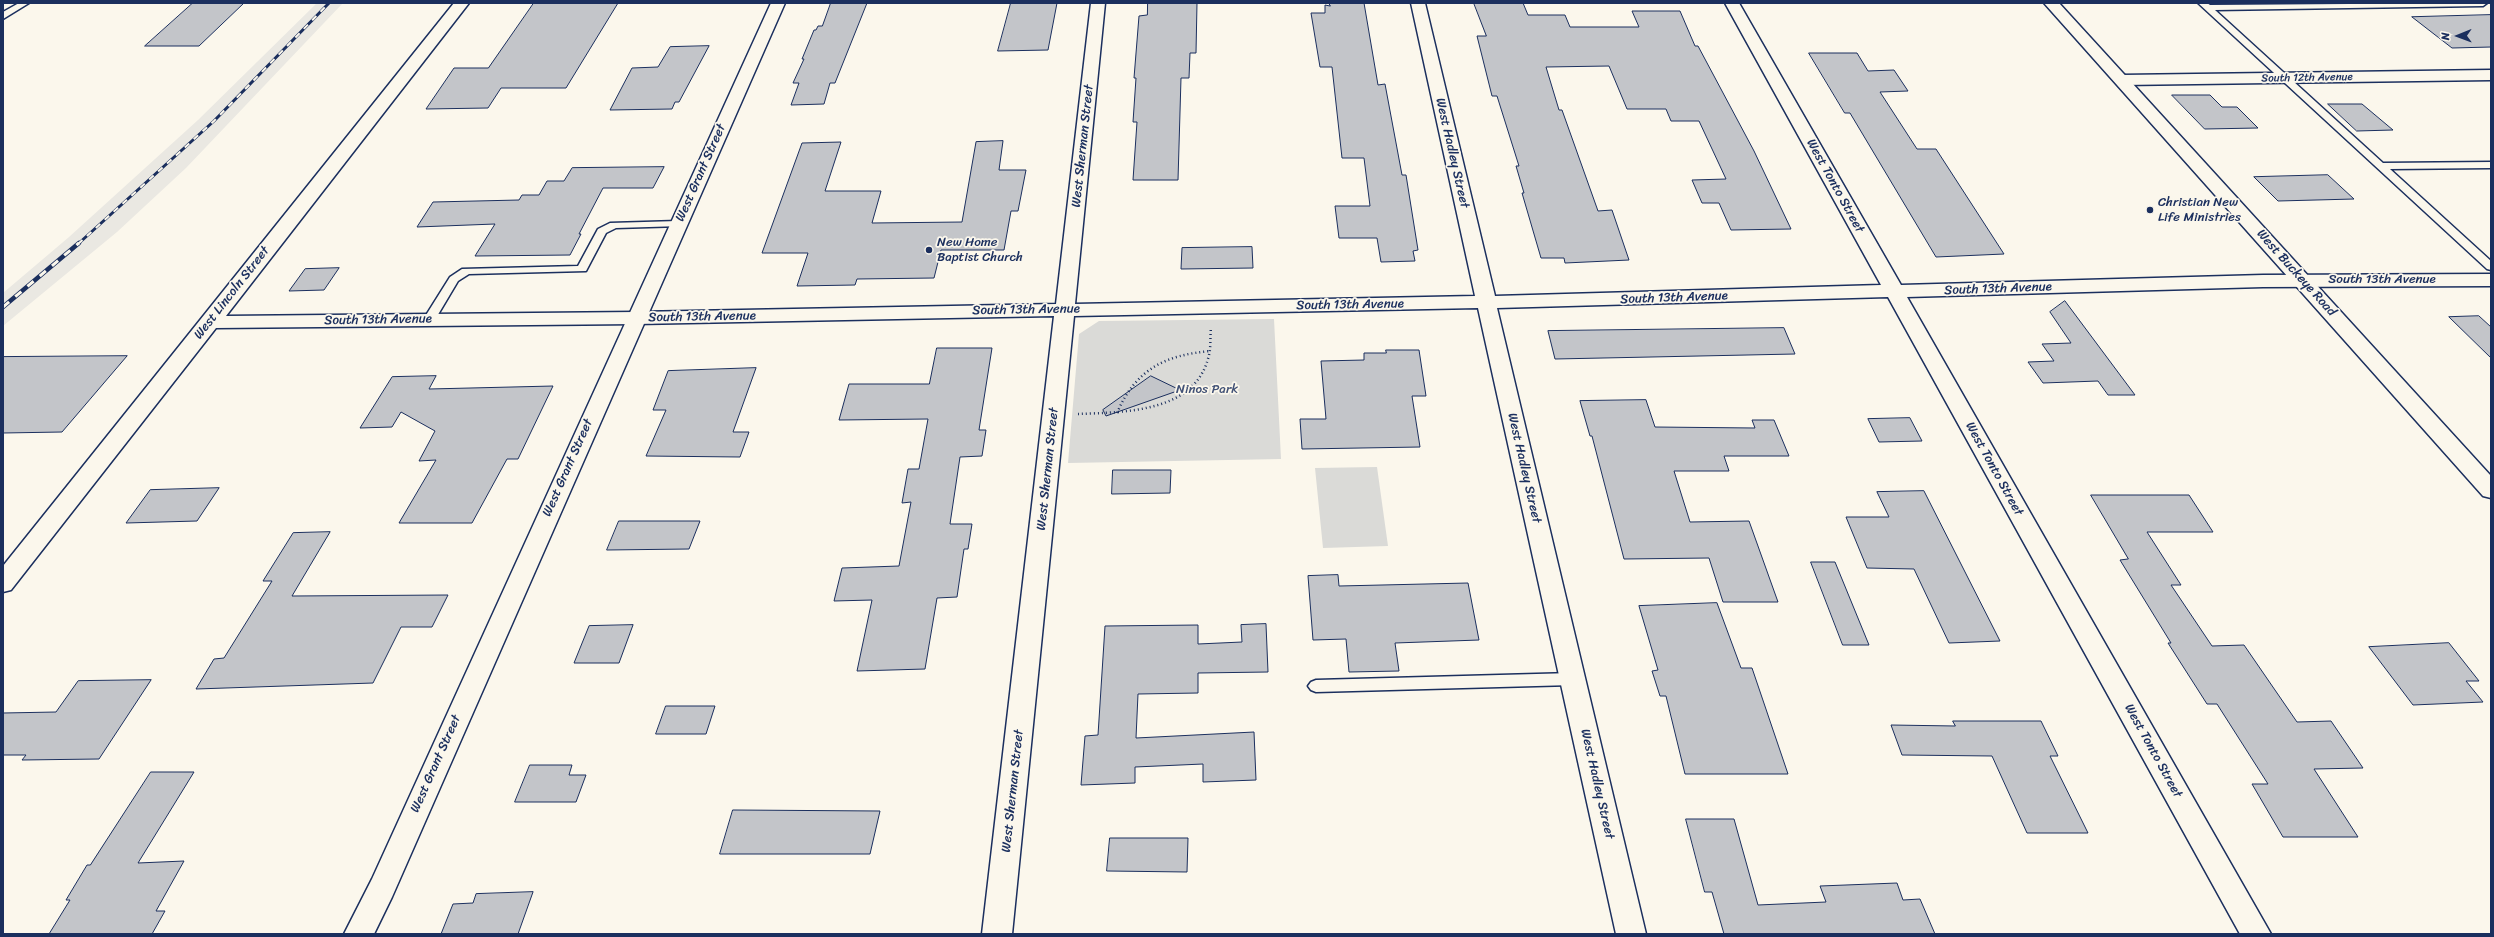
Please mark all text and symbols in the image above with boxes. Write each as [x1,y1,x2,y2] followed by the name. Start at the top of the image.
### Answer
[2438,16,2478,56] north arrow
[2436,32,2455,40] text: N
[2261,71,2353,85] street label: South 12th Avenue
[1069,84,1097,208] street label: West Sherman Street
[1432,96,1472,210] street label: West Hadley Street
[672,122,730,224] street label: West Grant Street
[1803,136,1867,236] street label: West Tonto Street
[2158,195,2241,226] place label: Christian New Life Ministries
[2145,205,2155,215] marker: Christian New Life Ministries
[2253,226,2339,320] street label: West Buckeye Road
[937,235,1023,266] place label: New Home Baptist Church
[191,244,273,342] street label: West Lincoln Street
[924,245,934,255] marker: New Home Baptist Church
[2328,272,2436,288] street label: South 13th Avenue
[1944,279,2052,299] street label: South 13th Avenue
[1620,288,1728,308] street label: South 13th Avenue
[1296,296,1404,314] street label: South 13th Avenue
[972,301,1080,319] street label: South 13th Avenue
[648,308,756,326] street label: South 13th Avenue
[324,311,432,329] street label: South 13th Avenue
[1176,382,1238,398] park label: Ninos Park
[1034,407,1062,531] street label: West Sherman Street
[1504,411,1544,525] street label: West Hadley Street
[539,417,597,519] street label: West Grant Street
[1962,419,2026,519] street label: West Tonto Street
[2121,701,2185,801] street label: West Tonto Street
[407,713,465,815] street label: West Grant Street
[1577,727,1617,841] street label: West Hadley Street
[999,729,1027,853] street label: West Sherman Street

